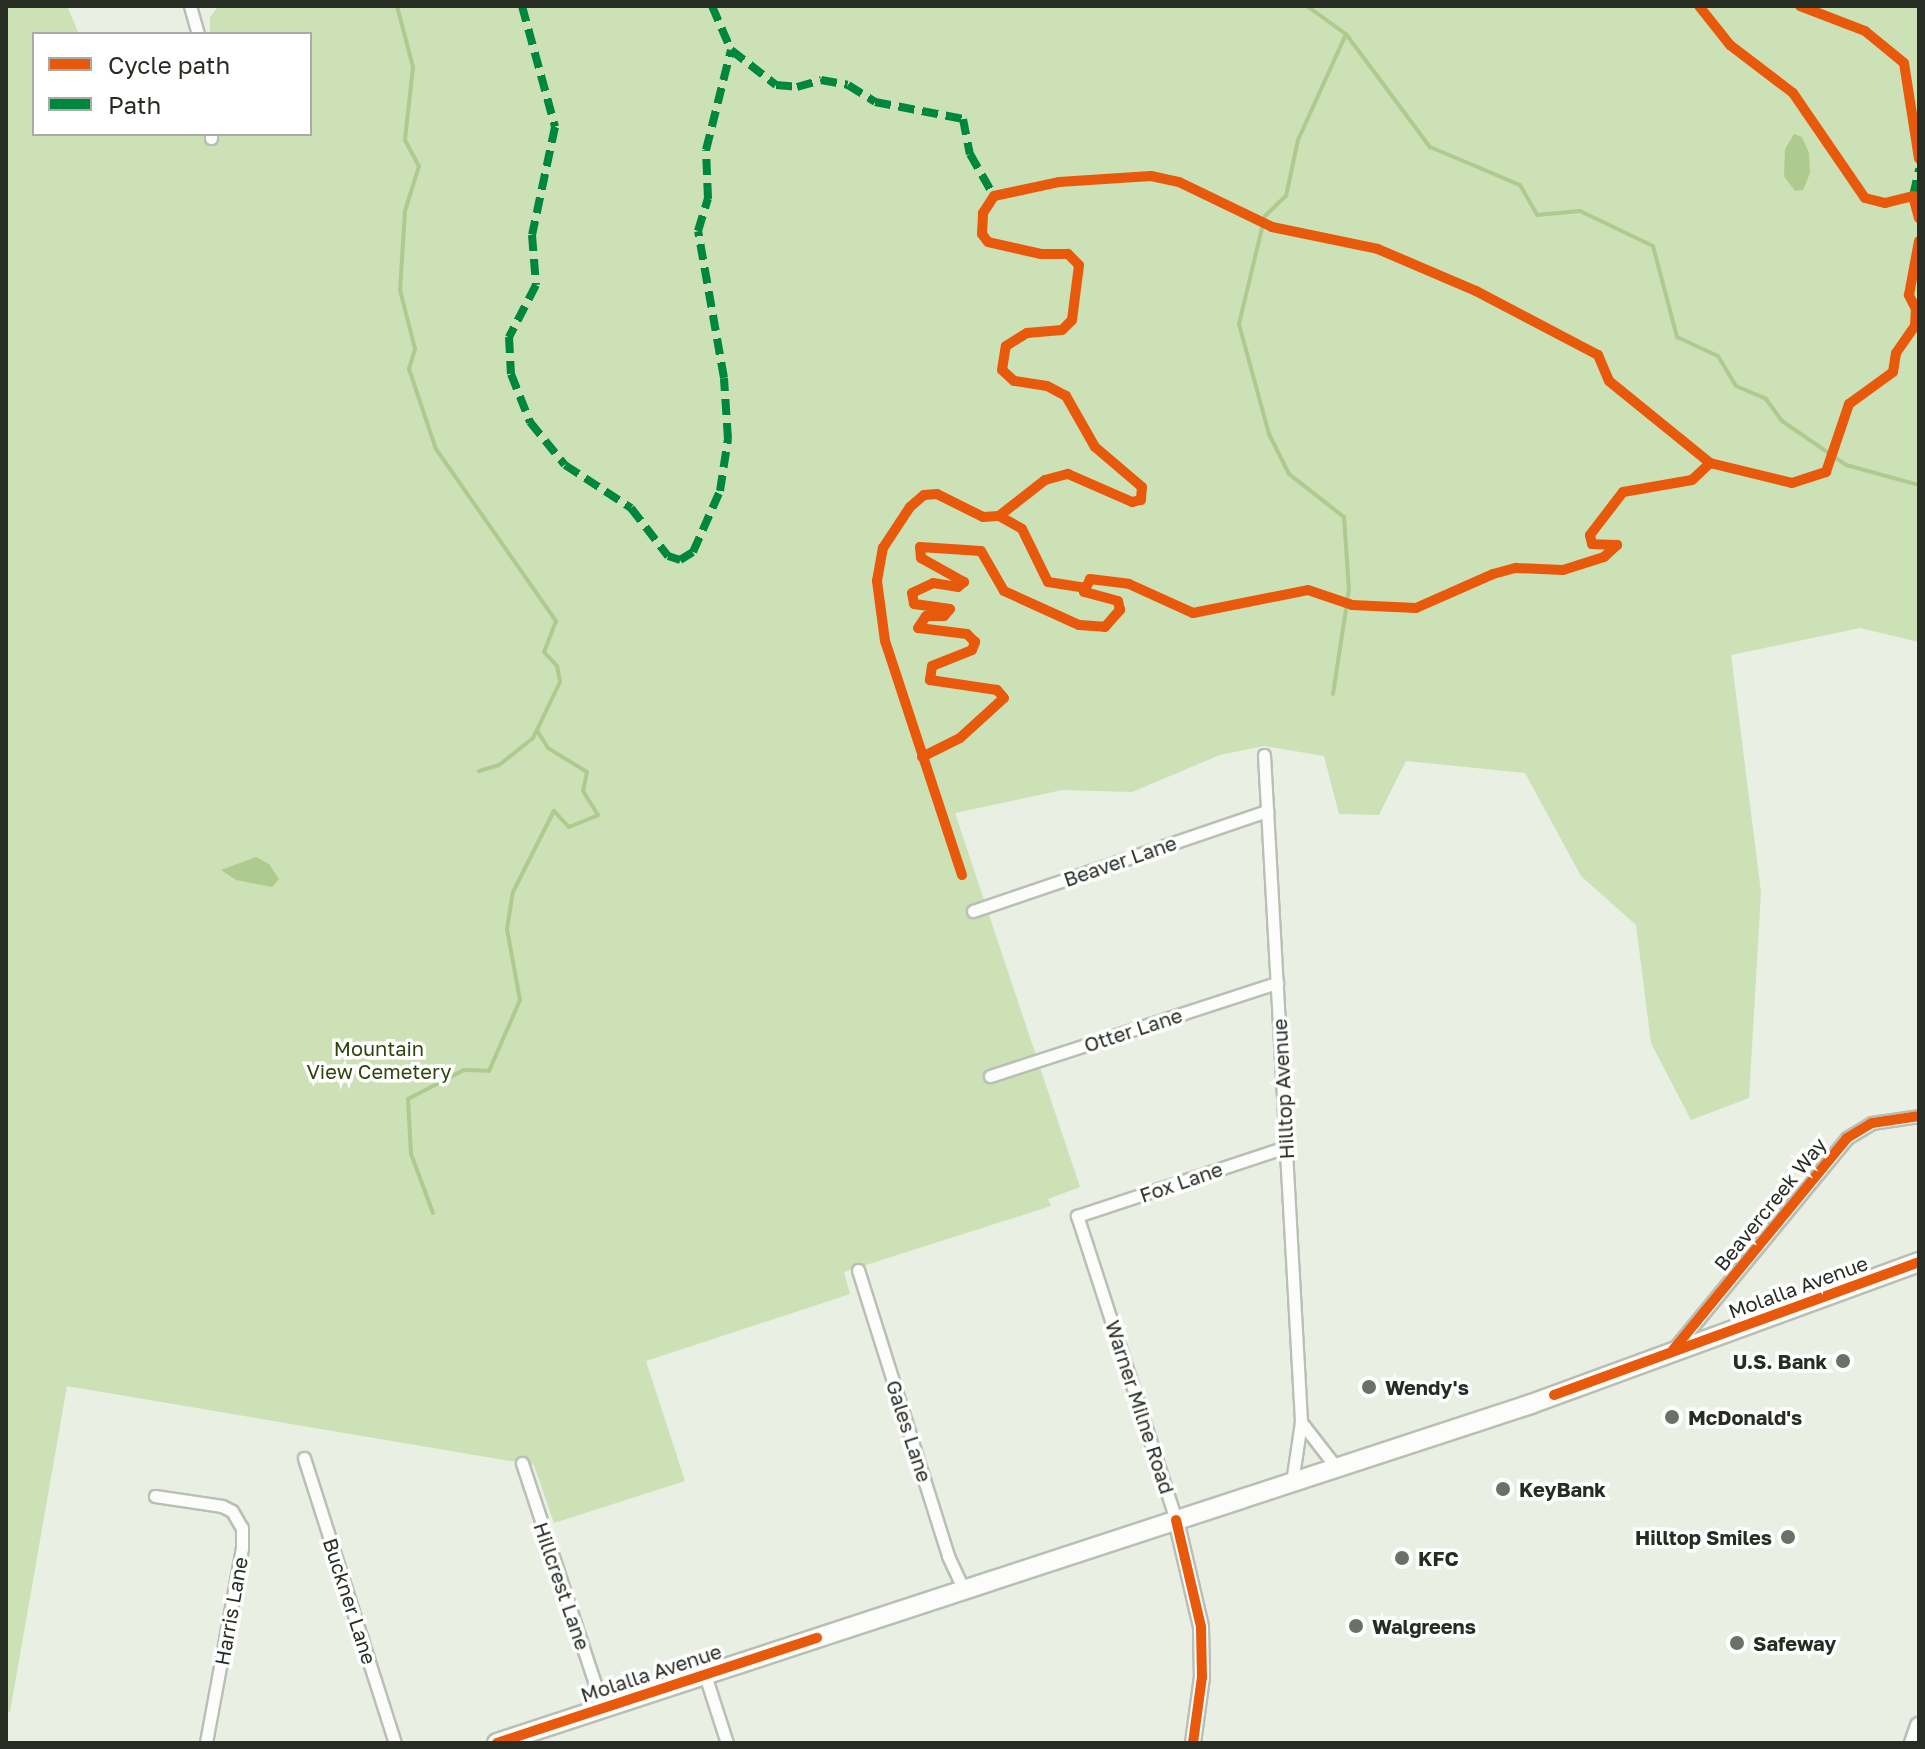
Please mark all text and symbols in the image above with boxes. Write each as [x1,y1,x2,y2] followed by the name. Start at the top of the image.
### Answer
[32,32,312,136] legend
[108,50,230,79] text: Cycle path
[108,90,161,119] text: Path
[1060,830,1180,892] street label: Beaver Lane
[1081,1003,1185,1057] street label: Otter Lane
[1267,1018,1299,1160] street label: Hilltop Avenue
[306,1036,452,1083] park label: Mountain View Cemetery
[1709,1133,1831,1275] street label: Beavercreek Way
[1136,1157,1226,1207] street label: Fox Lane
[1725,1251,1871,1323] street label: Molalla Avenue
[1101,1317,1179,1497] street label: Warner Milne Road
[1733,1349,1827,1373] place label: U.S. Bank
[1834,1352,1852,1370] marker: U.S. Bank
[1385,1375,1469,1399] place label: Wendy's
[881,1377,937,1485] street label: Gales Lane
[1360,1378,1378,1396] marker: Wendy's
[1688,1405,1802,1429] place label: McDonald's
[1663,1408,1681,1426] marker: McDonald's
[1519,1477,1606,1501] place label: KeyBank
[1494,1480,1512,1498] marker: KeyBank
[529,1519,595,1653] street label: Hillcrest Lane
[1635,1525,1772,1549] place label: Hilltop Smiles
[1779,1528,1797,1546] marker: Hilltop Smiles
[318,1535,382,1667] street label: Buckner Lane
[1418,1546,1459,1570] place label: KFC
[1393,1549,1411,1567] marker: KFC
[210,1555,252,1667] street label: Harris Lane
[1372,1614,1476,1638] place label: Walgreens
[1347,1617,1365,1635] marker: Walgreens
[1753,1631,1836,1655] place label: Safeway
[1728,1634,1746,1652] marker: Safeway
[578,1639,724,1707] street label: Molalla Avenue

